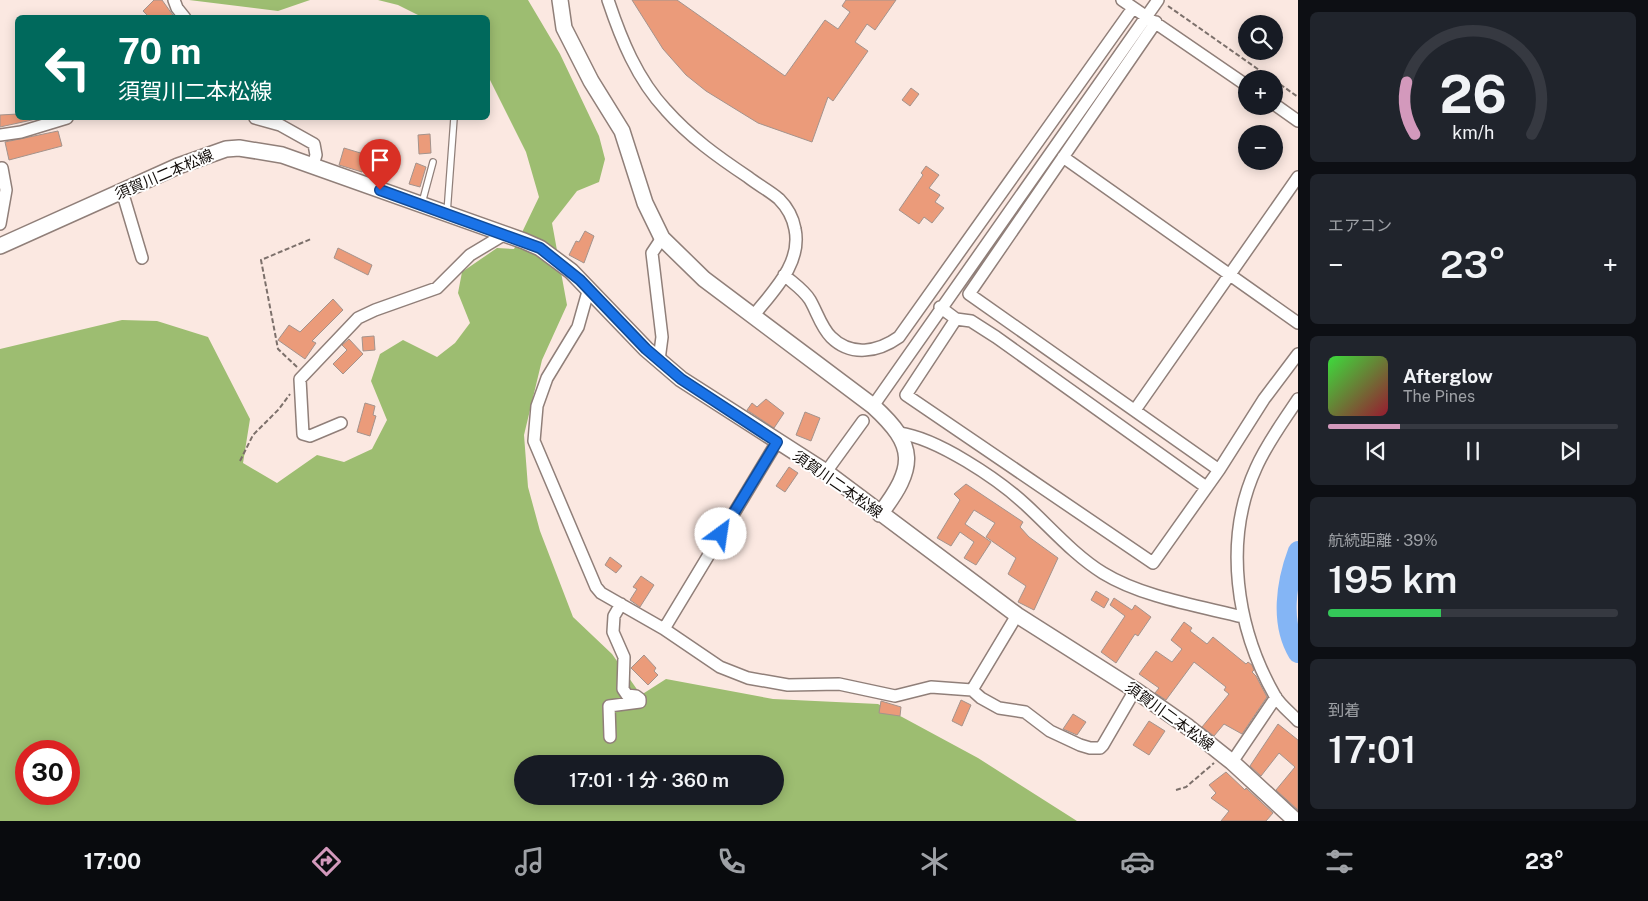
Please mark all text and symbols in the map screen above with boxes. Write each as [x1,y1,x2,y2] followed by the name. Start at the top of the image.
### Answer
[1238,15,1283,170] map controls
[1238,15,1283,60] button: search
[118,31,201,72] text: 70 m
[35,35,100,100] icon: left
[1439,64,1507,125] text: 26
[1238,70,1283,115] button: +
[118,78,272,104] text: 須賀川二本松線
[1452,122,1494,143] text: km/h
[1238,125,1283,170] button: −
[359,139,401,190] pin
[112,146,216,202] street label: 須賀川二本松線
[366,146,394,174] icon: arrive
[1328,216,1392,235] text: エアコン
[1440,242,1506,287] text: 23°
[1328,248,1344,281] text: −
[1602,248,1618,281] text: +
[1403,365,1493,387] text: Afterglow
[1403,387,1475,406] text: The Pines
[1362,437,1390,465] icon: previous
[1459,437,1487,465] icon: pause
[1556,437,1584,465] icon: next
[790,447,886,521] street label: 須賀川二本松線
[694,507,746,559] position arrow
[1328,531,1438,550] text: 航続距離 · 39%
[1328,557,1457,602] text: 195 km
[1123,678,1217,754] street label: 須賀川二本松線
[1328,701,1360,720] text: 到着
[1328,727,1417,772] text: 17:01
[15,740,80,805] speed limit sign: 30
[569,769,729,791] text: 17:01 · 1 分 · 360 m
[309,844,344,879] icon: directions
[512,844,547,879] icon: music
[714,844,749,879] icon: phone
[917,844,952,879] icon: climate
[1120,844,1155,879] icon: car
[1322,844,1357,879] icon: filters
[84,848,141,874] text: 17:00
[1525,848,1564,874] text: 23°

